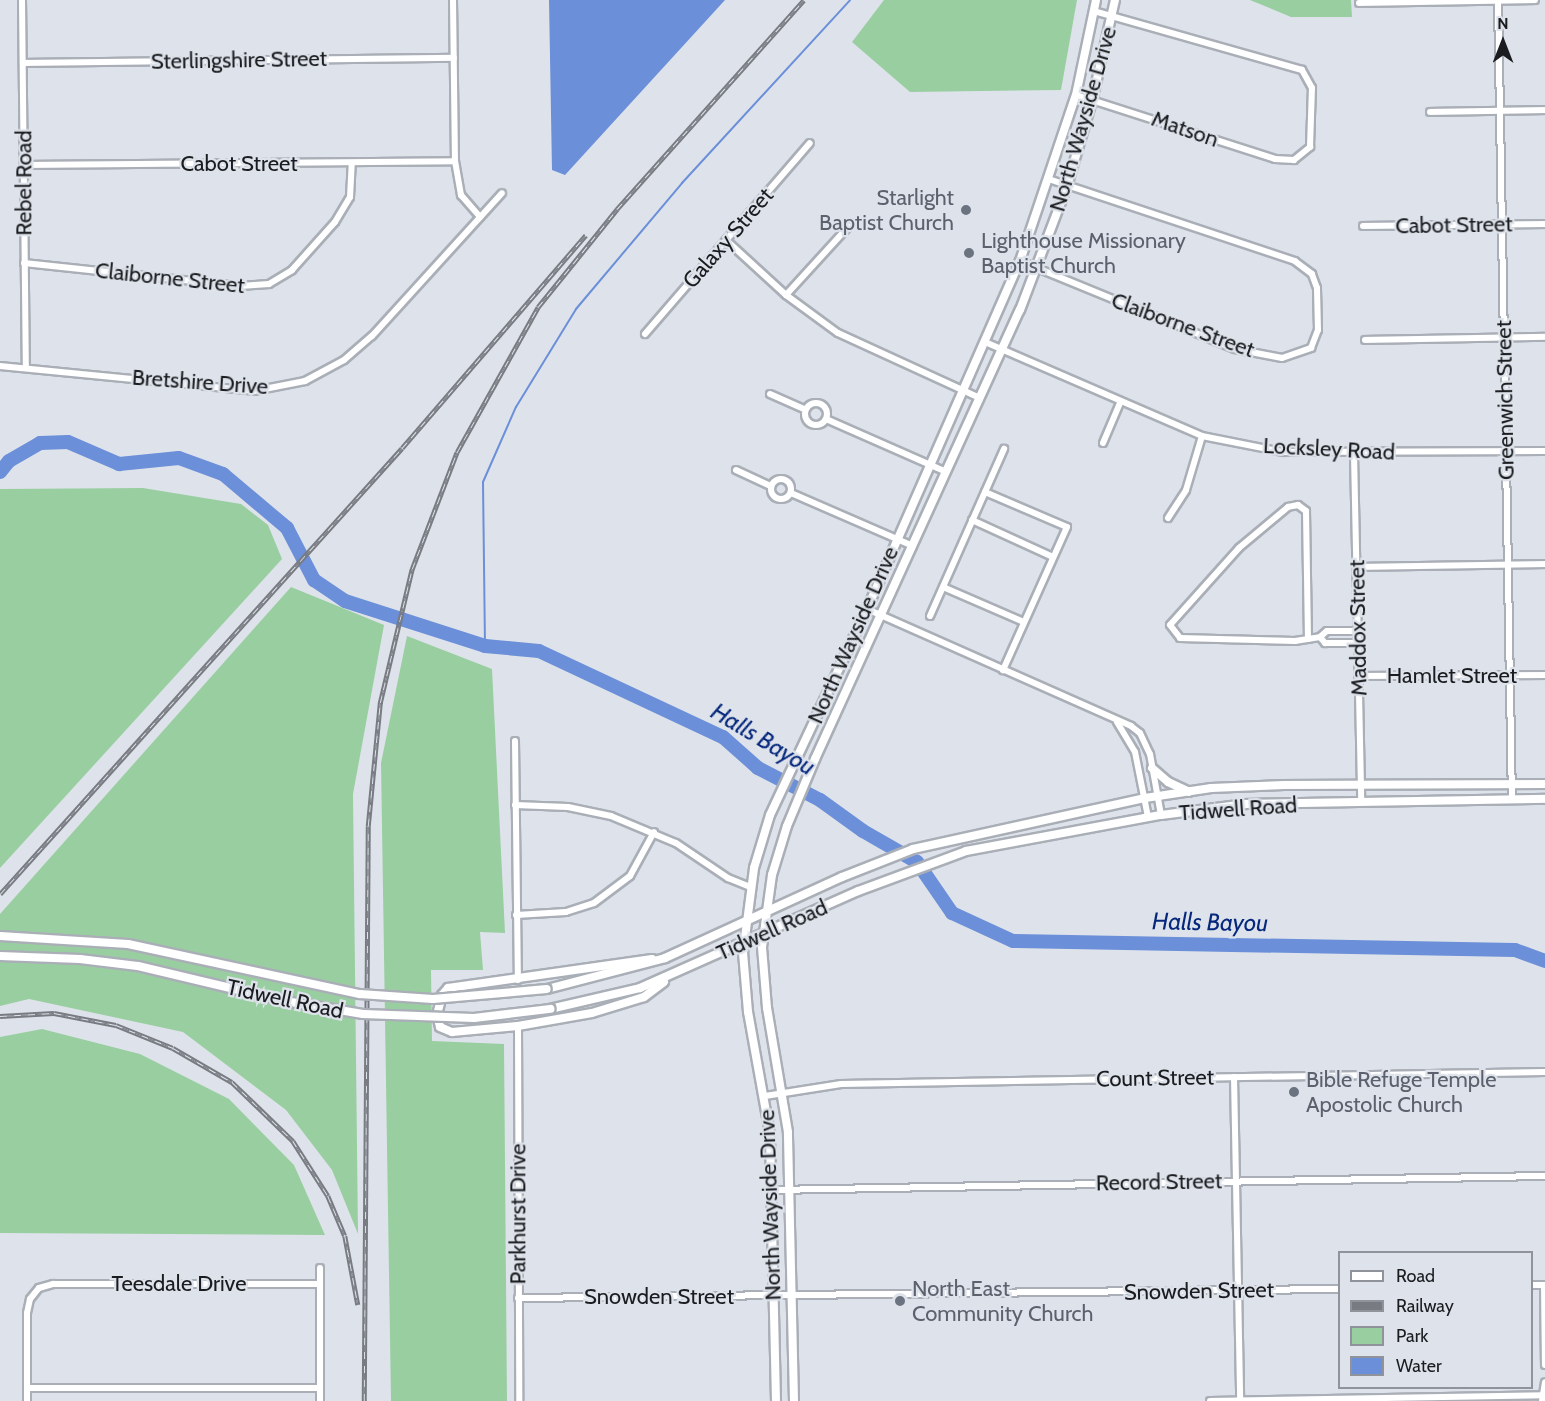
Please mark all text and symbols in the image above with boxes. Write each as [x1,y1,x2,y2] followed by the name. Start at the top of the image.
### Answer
[1473,12,1533,72] north arrow
[1497,14,1509,33] text: N
[1044,23,1122,215] street label: North Wayside Drive
[151,45,327,75] street label: Sterlingshire Street
[1148,105,1222,153] street label: Matson
[11,130,37,236] street label: Rebel Road
[180,151,298,177] street label: Cabot Street
[677,183,779,293] street label: Galaxy Street
[819,184,954,236] place label: Starlight Baptist Church
[959,203,973,217] marker: Starlight Baptist Church
[1395,211,1513,239] street label: Cabot Street
[981,227,1186,278] place label: Lighthouse Missionary Baptist Church
[962,246,976,260] marker: Lighthouse Missionary Baptist Church
[94,257,246,299] street label: Claiborne Street
[1108,287,1258,363] street label: Claiborne Street
[1490,320,1520,480] street label: Greenwich Street
[131,364,269,400] street label: Bretshire Drive
[1262,432,1396,466] street label: Locksley Road
[802,542,904,728] street label: North Wayside Drive
[1344,560,1372,696] street label: Maddox Street
[1387,663,1517,689] street label: Hamlet Street
[706,697,820,781] water label: Halls Bayou
[1178,792,1298,826] street label: Tidwell Road
[712,894,832,966] street label: Tidwell Road
[1152,907,1268,937] water label: Halls Bayou
[224,974,346,1024] street label: Tidwell Road
[1096,1064,1214,1092] street label: Count Street
[1306,1066,1496,1118] place label: Bible Refuge Temple Apostolic Church
[1287,1085,1301,1099] marker: Bible Refuge Temple Apostolic Church
[753,1109,787,1301] street label: North Wayside Drive
[505,1144,531,1284] street label: Parkhurst Drive
[1096,1168,1222,1196] street label: Record Street
[1338,1251,1533,1389] legend
[1396,1265,1435,1287] text: Road
[111,1271,247,1297] street label: Teesdale Drive
[912,1275,1093,1326] place label: North East Community Church
[1124,1276,1274,1306] street label: Snowden Street
[584,1284,734,1310] street label: Snowden Street
[893,1294,907,1308] marker: North East Community Church
[1396,1295,1454,1317] text: Railway
[1396,1325,1428,1347] text: Park
[1396,1355,1442,1377] text: Water

